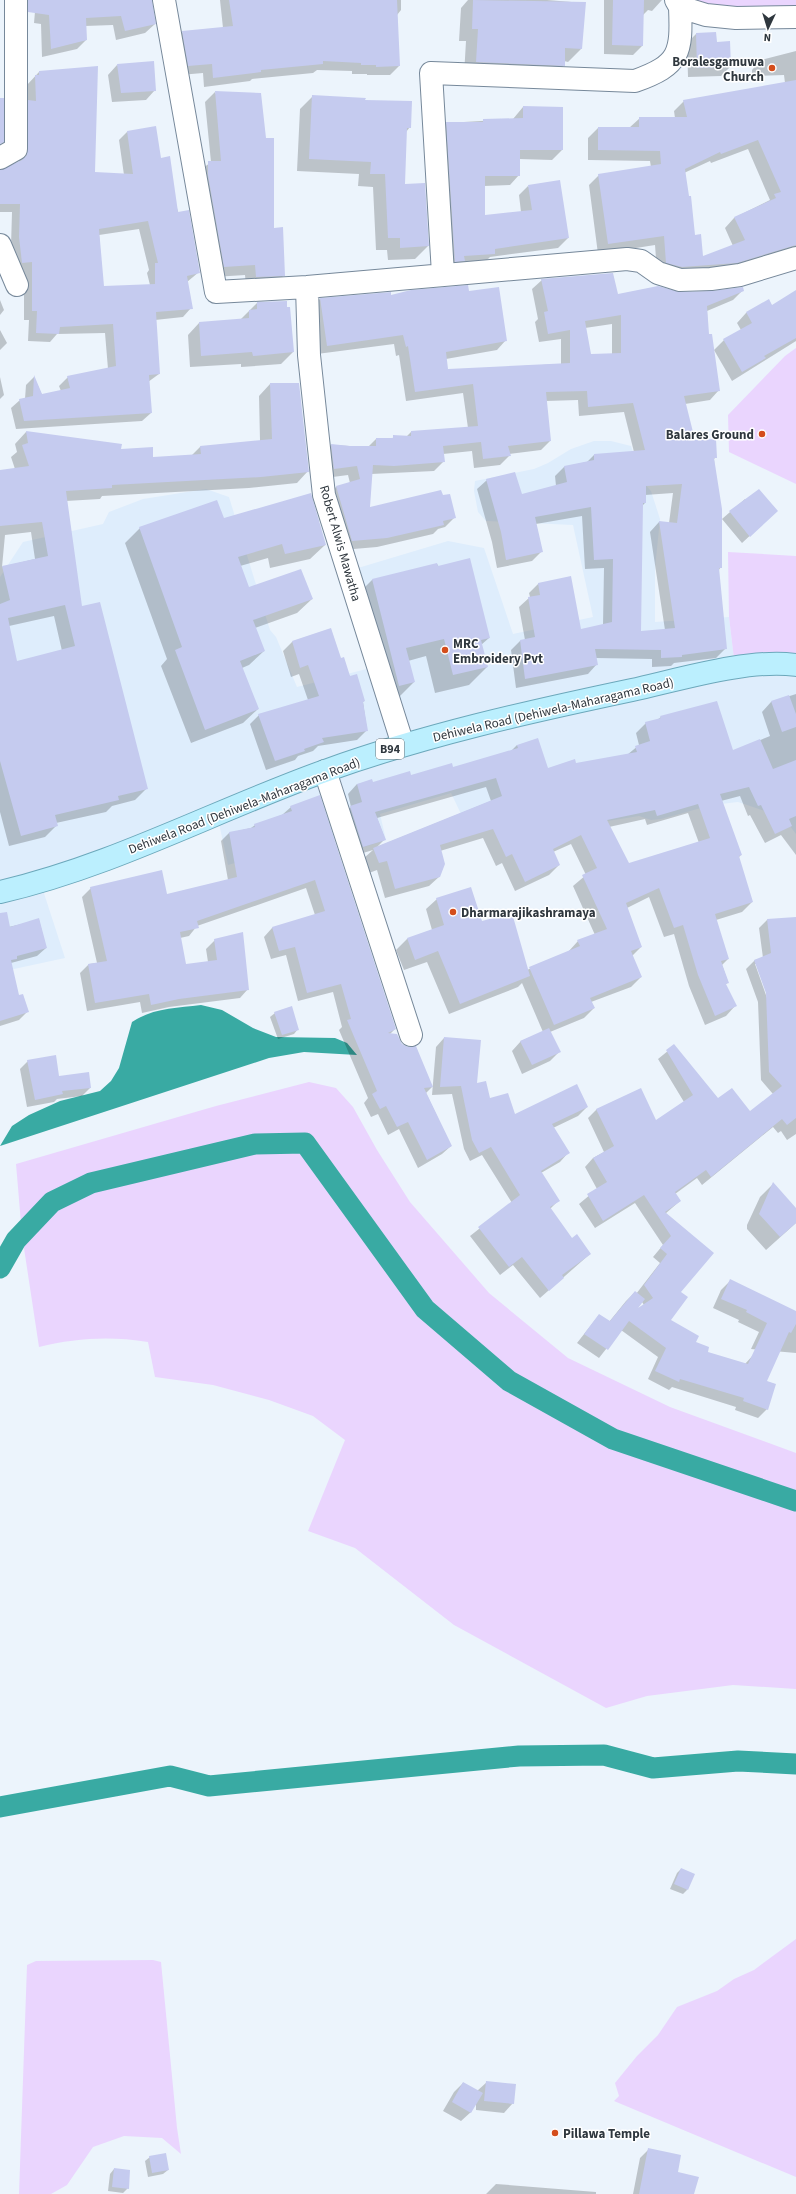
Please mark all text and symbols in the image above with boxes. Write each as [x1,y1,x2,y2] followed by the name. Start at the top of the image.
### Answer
[748,8,788,48] north arrow
[763,30,772,45] text: N
[672,53,764,86] place label: Boralesgamuwa Church
[767,63,777,73] marker: Boralesgamuwa Church
[666,426,754,444] place label: Balares Ground
[757,429,767,439] marker: Balares Ground
[315,483,365,603] street label: Robert Alwis Mawatha
[453,635,543,668] place label: MRC Embroidery Pvt
[440,645,450,655] marker: MRC Embroidery Pvt
[431,673,675,747] street label: Dehiwela Road (Dehiwela-Maharagama Road)
[376,739,404,759] road number: B94
[126,753,363,859] street label: Dehiwela Road (Dehiwela-Maharagama Road)
[461,904,596,922] place label: Dharmarajikashramaya
[448,907,458,917] marker: Dharmarajikashramaya
[563,2125,650,2143] place label: Pillawa Temple
[550,2128,560,2138] marker: Pillawa Temple

